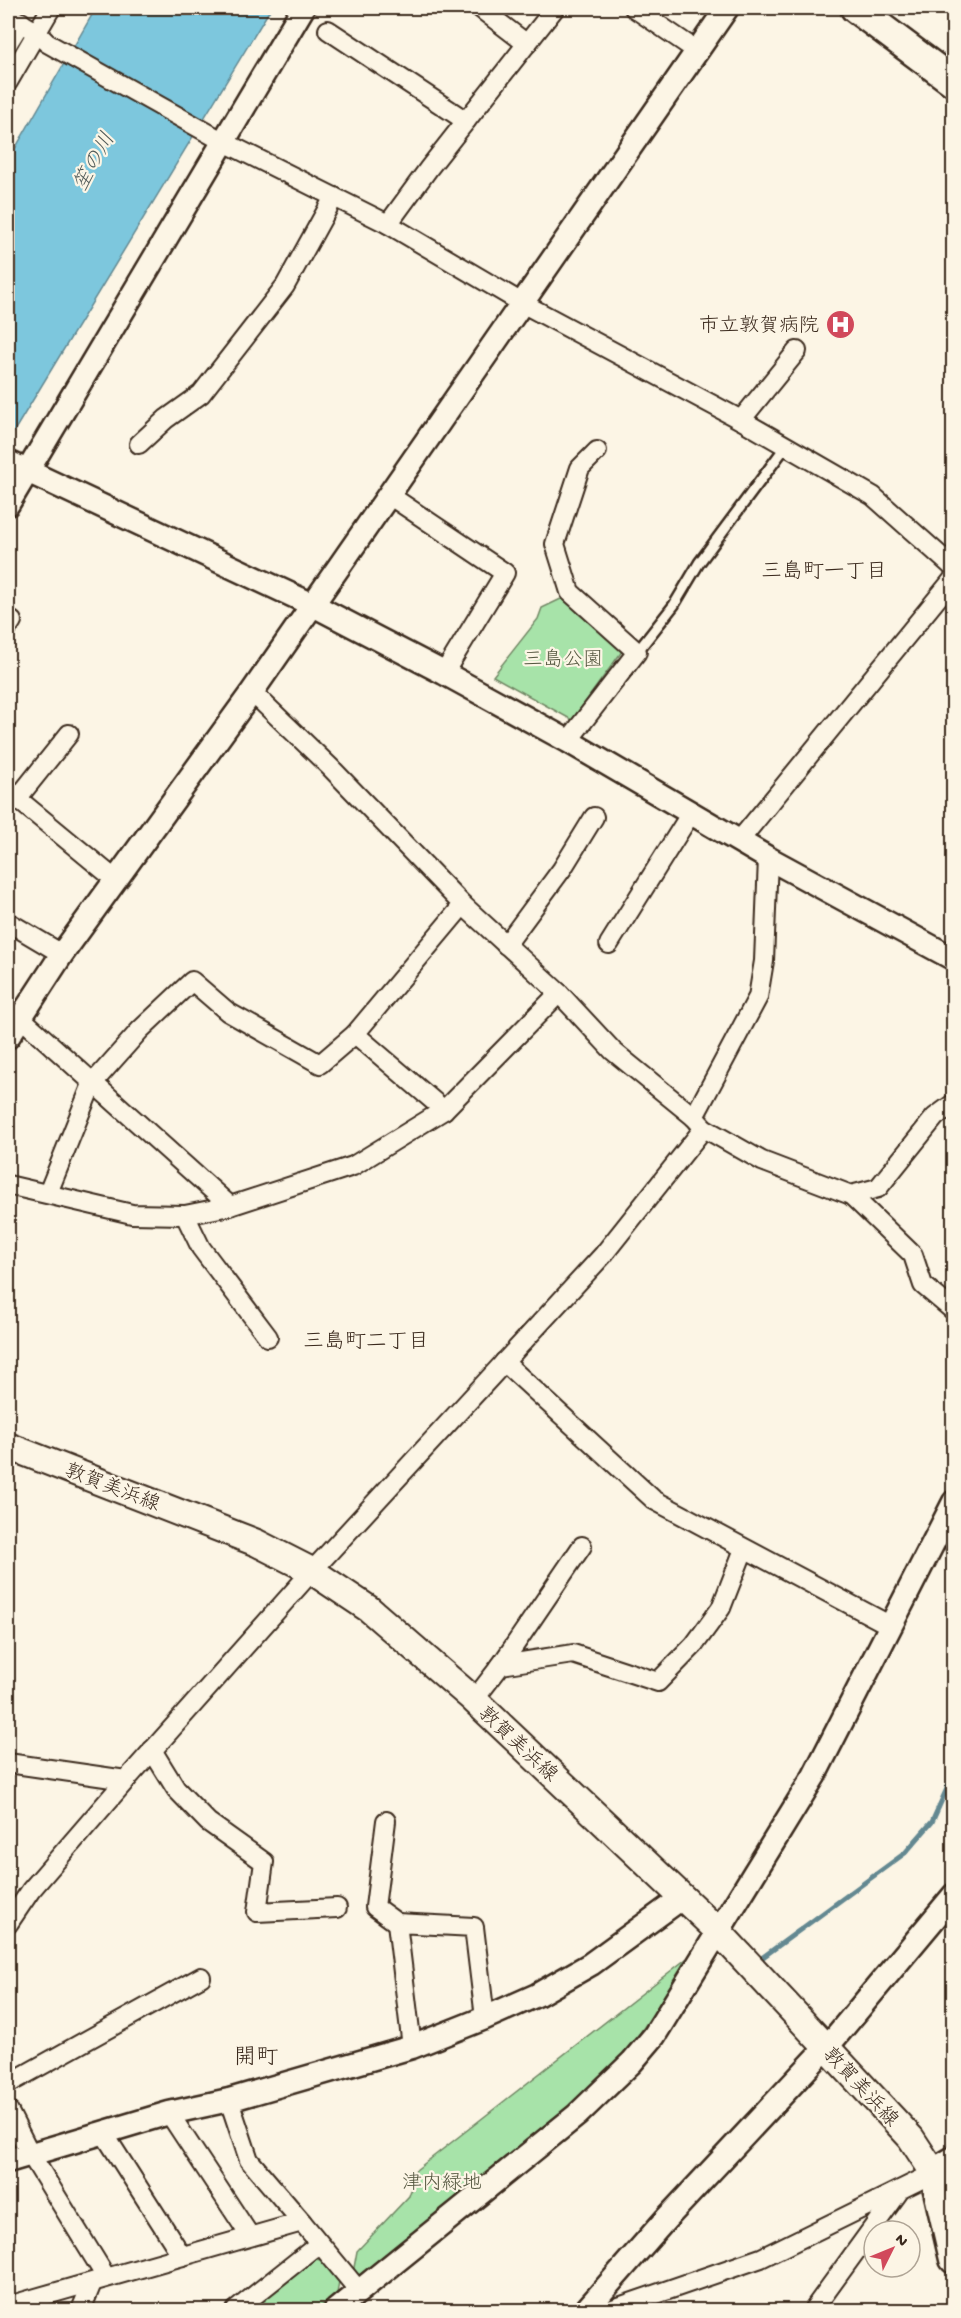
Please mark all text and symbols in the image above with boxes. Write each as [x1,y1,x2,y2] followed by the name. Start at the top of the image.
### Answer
[69,129,122,196] water label: 笙の川
[824,308,856,340] hospital icon: 市立敦賀病院
[699,314,819,339] place label: 市立敦賀病院
[761,560,887,586] district label: 三島町一丁目
[523,648,603,673] park label: 三島公園
[303,1330,429,1356] district label: 三島町二丁目
[61,1459,163,1518] street label: 敦賀美浜線
[472,1702,562,1788] street label: 敦賀美浜線
[817,2043,903,2133] street label: 敦賀美浜線
[234,2046,278,2072] district label: 開町
[402,2171,482,2196] park label: 津内緑地
[862,2219,922,2279] north arrow
[890,2231,911,2252] text: N

